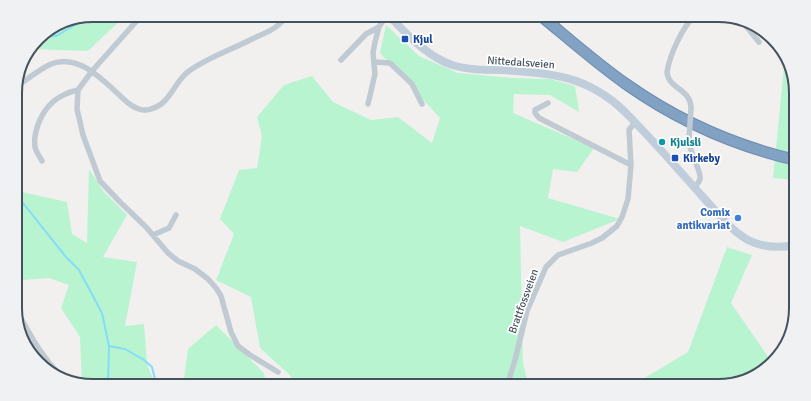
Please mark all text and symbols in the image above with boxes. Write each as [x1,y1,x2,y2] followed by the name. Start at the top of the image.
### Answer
[413,33,433,46] place label: Kjul
[400,34,410,44] marker: Kjul
[487,54,555,71] street label: Nittedalsveien
[670,136,701,149] place label: Kjulsli
[657,137,667,147] marker: Kjulsli
[683,152,720,165] place label: Kirkeby
[670,153,680,163] marker: Kirkeby
[677,206,731,232] place label: Comix antikvariat
[733,213,743,223] marker: Comix antikvariat
[506,267,541,335] street label: Brattfossveien

